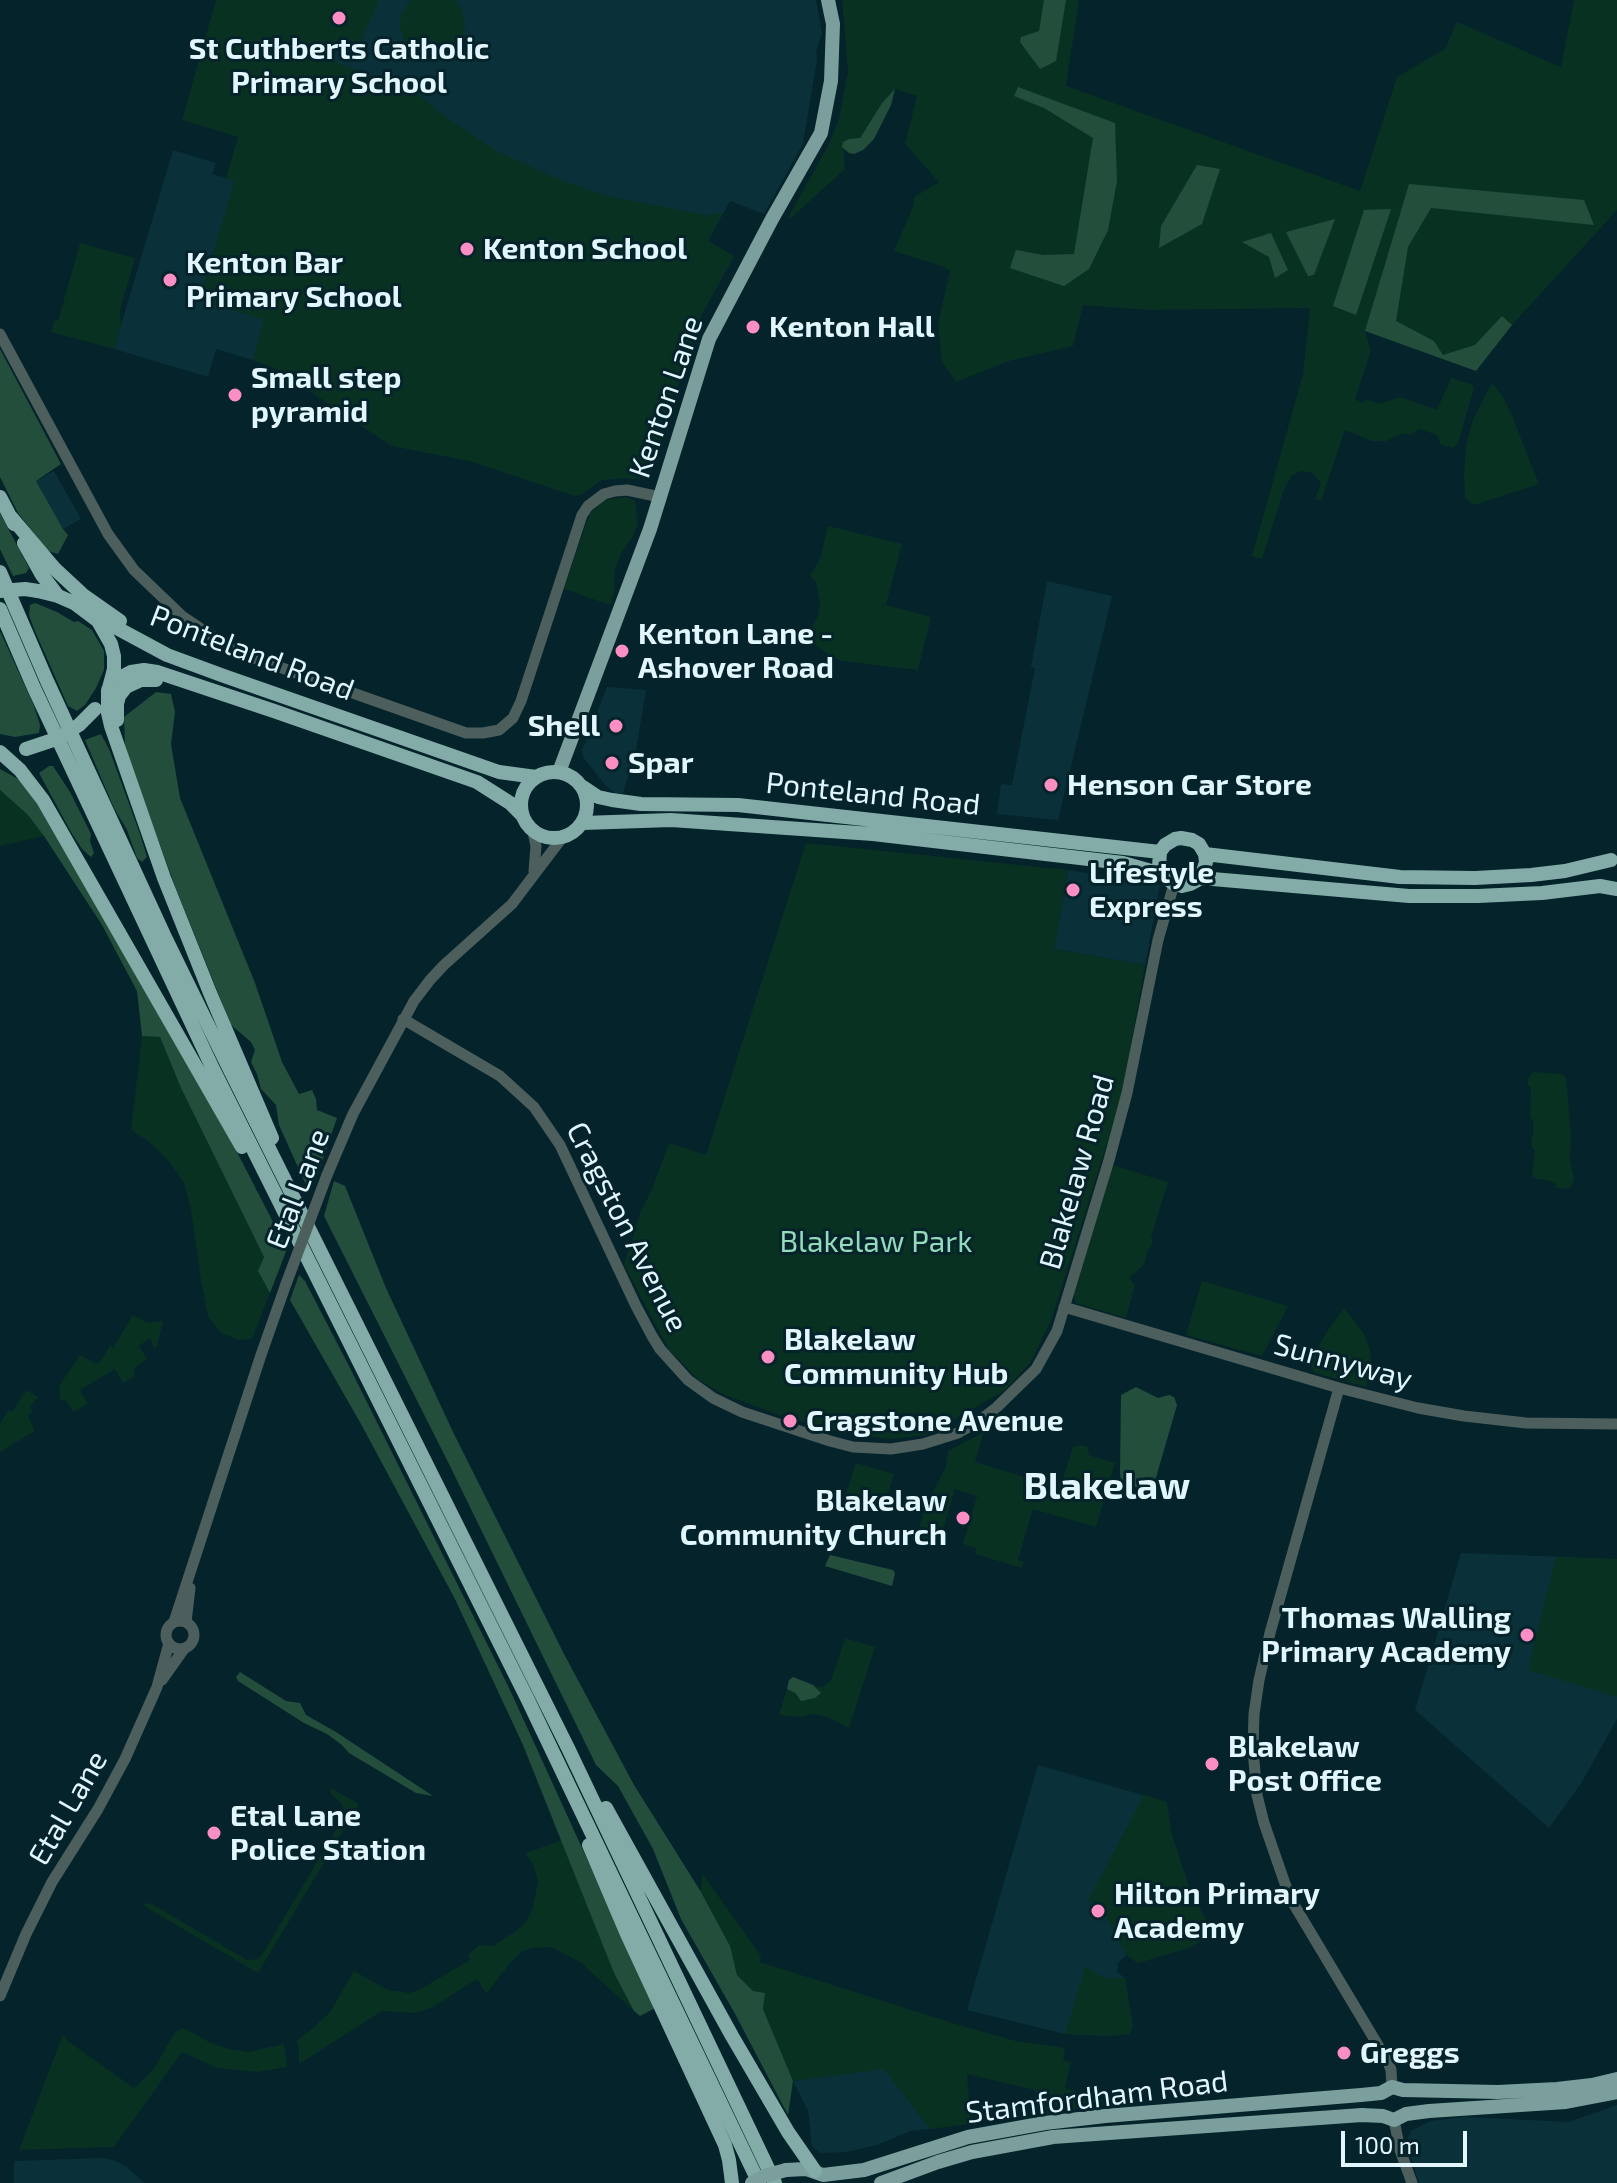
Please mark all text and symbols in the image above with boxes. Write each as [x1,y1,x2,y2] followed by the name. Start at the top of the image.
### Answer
[330,9,348,27] marker: St Cuthberts Catholic Primary School
[189,31,489,102] place label: St Cuthberts Catholic Primary School
[483,231,687,267] place label: Kenton School
[458,240,476,258] marker: Kenton School
[186,245,402,316] place label: Kenton Bar Primary School
[161,271,179,289] marker: Kenton Bar Primary School
[769,309,934,345] place label: Kenton Hall
[621,311,711,483] street label: Kenton Lane
[744,318,762,336] marker: Kenton Hall
[251,360,401,430] place label: Small step pyramid
[226,386,244,404] marker: Small step pyramid
[145,598,359,708] street label: Ponteland Road
[638,616,834,686] place label: Kenton Lane - Ashover Road
[613,642,631,660] marker: Kenton Lane - Ashover Road
[528,708,600,744] place label: Shell
[607,717,625,735] marker: Shell
[628,745,693,781] place label: Spar
[603,754,621,772] marker: Spar
[764,765,982,823] street label: Ponteland Road
[1067,767,1312,803] place label: Henson Car Store
[1042,776,1060,794] marker: Henson Car Store
[1089,855,1214,926] place label: Lifestyle Express
[1064,881,1082,899] marker: Lifestyle Express
[1032,1071,1122,1273] street label: Blakelaw Road
[559,1116,695,1338] street label: Cragston Avenue
[259,1124,337,1254] street label: Etal Lane
[779,1224,973,1260] park label: Blakelaw Park
[784,1322,1008,1392] place label: Blakelaw Community Hub
[1270,1326,1416,1398] street label: Sunnyway
[759,1348,777,1366] marker: Blakelaw Community Hub
[806,1403,1064,1439] place label: Cragstone Avenue
[781,1412,799,1430] marker: Cragstone Avenue
[1024,1463,1190,1509] district label: Blakelaw
[680,1483,947,1554] place label: Blakelaw Community Church
[954,1509,972,1527] marker: Blakelaw Community Church
[1261,1600,1511,1670] place label: Thomas Walling Primary Academy
[1518,1626,1536,1644] marker: Thomas Walling Primary Academy
[1228,1729,1382,1800] place label: Blakelaw Post Office
[21,1745,115,1871] street label: Etal Lane
[1203,1755,1221,1773] marker: Blakelaw Post Office
[230,1798,426,1868] place label: Etal Lane Police Station
[205,1824,223,1842] marker: Etal Lane Police Station
[1114,1876,1320,1946] place label: Hilton Primary Academy
[1089,1902,1107,1920] marker: Hilton Primary Academy
[1360,2035,1460,2071] place label: Greggs
[1335,2044,1353,2062] marker: Greggs
[964,2063,1230,2131] street label: Stamfordham Road
[1345,2115,1471,2165] scale bar
[1355,2130,1420,2159] text: 100 m

